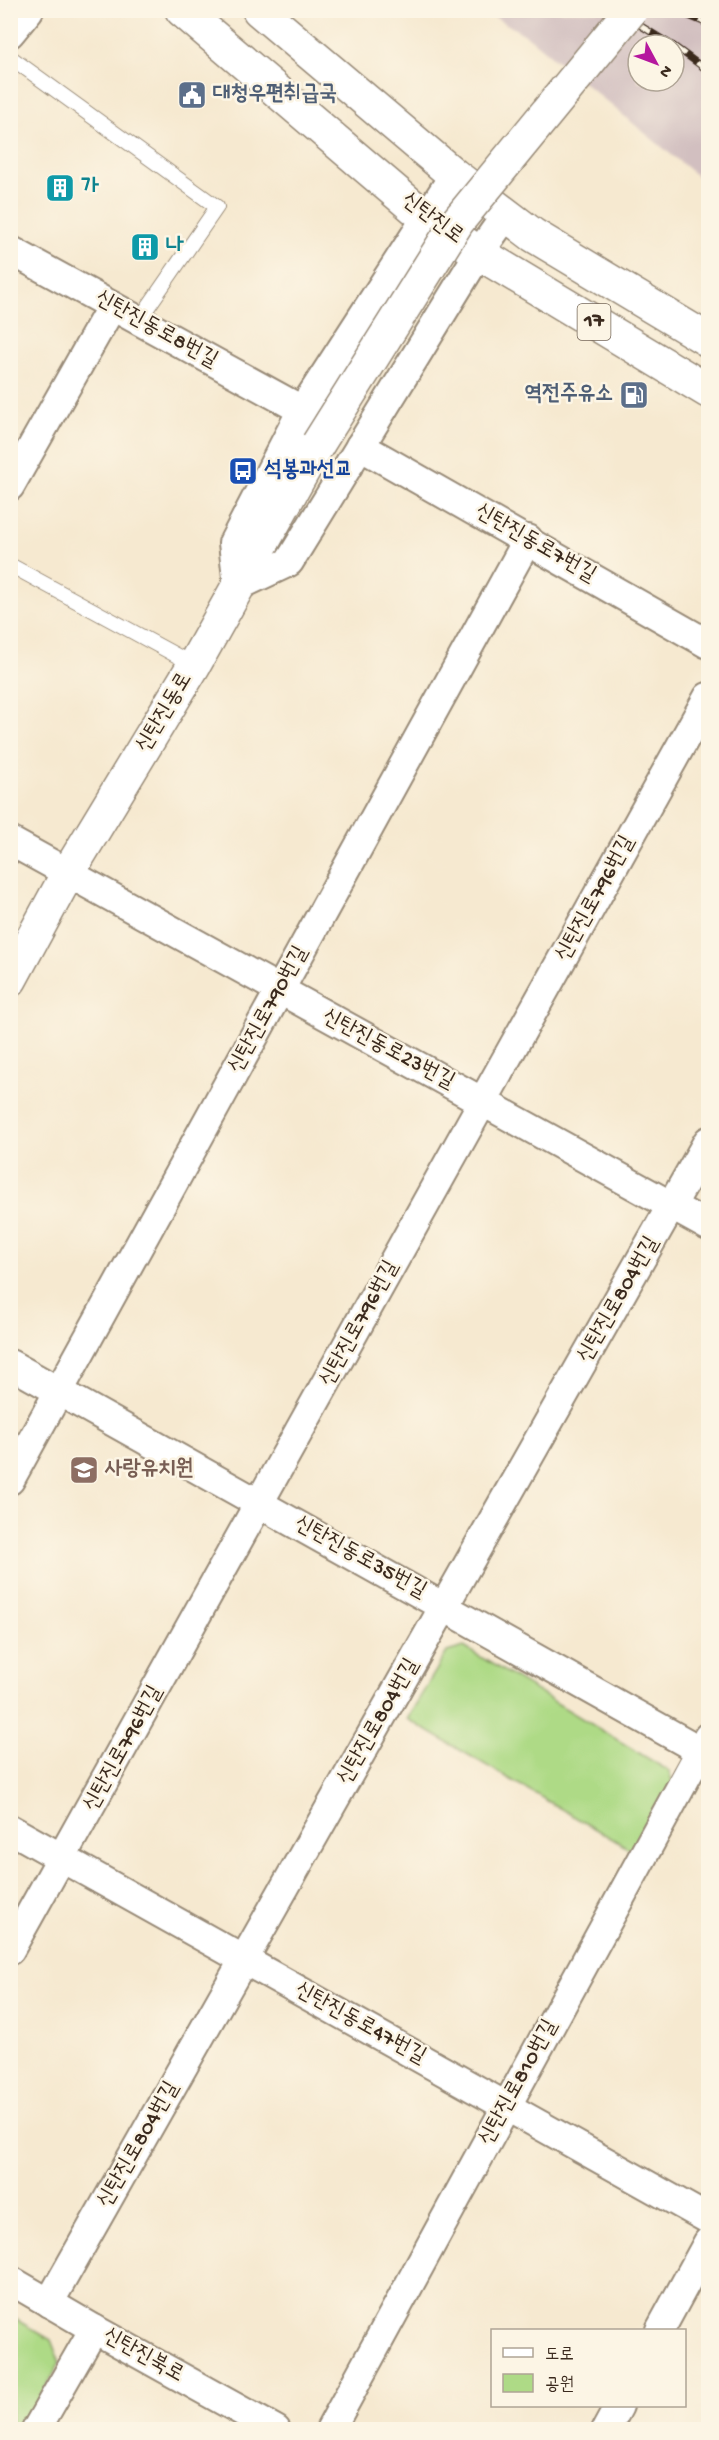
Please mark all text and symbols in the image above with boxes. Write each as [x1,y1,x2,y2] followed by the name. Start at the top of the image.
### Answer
[626,33,686,93] north arrow
[654,60,675,81] text: N
[176,79,208,111] public building icon: 대청우편취급국
[213,81,337,108] place label: 대청우편취급국
[44,172,76,204] building icon: 가
[81,175,99,201] place label: 가
[396,187,468,251] street label: 신탄진로
[129,231,161,263] building icon: 나
[166,234,184,260] place label: 나
[90,286,222,374] street label: 신탄진동로8번길
[578,304,610,340] road number: 17
[618,379,650,411] fuel station icon: 역전주유소
[524,382,613,408] place label: 역전주유소
[227,455,259,487] bus stop icon: 석봉과선교
[264,458,353,484] place label: 석봉과선교
[470,499,600,589] street label: 신탄진동로7번길
[131,668,199,758] street label: 신탄진동로
[551,831,641,966] street label: 신탄진로796번길
[223,942,315,1078] street label: 신탄진로790번길
[317,1004,459,1096] street label: 신탄진동로23번길
[572,1232,666,1368] street label: 신탄진로804번길
[315,1256,405,1391] street label: 신탄진로796번길
[68,1454,100,1486] school or university icon: 사랑유치원
[104,1457,194,1483] place label: 사랑유치원
[289,1511,431,1605] street label: 신탄진동로35번길
[332,1654,426,1790] street label: 신탄진로804번길
[79,1681,169,1816] street label: 신탄진로796번길
[290,1977,430,2071] street label: 신탄진동로47번길
[474,2015,564,2150] street label: 신탄진로810번길
[92,2077,186,2213] street label: 신탄진로804번길
[98,2323,188,2389] street label: 신탄진북로
[491,2329,686,2407] legend
[545,2345,574,2366] text: 도로
[545,2375,574,2396] text: 공원

